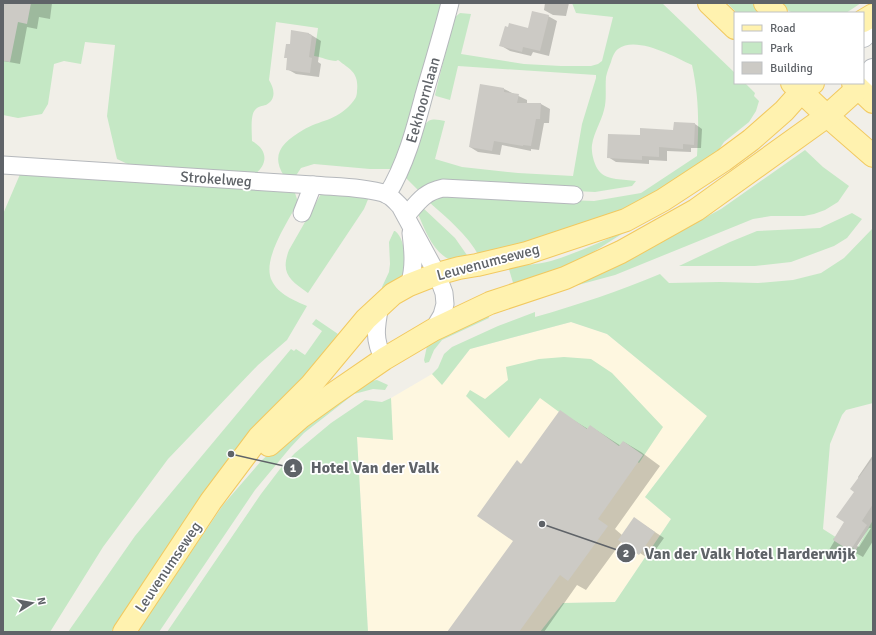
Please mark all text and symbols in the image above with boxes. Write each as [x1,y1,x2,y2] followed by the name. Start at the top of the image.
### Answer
[734,12,864,84] legend
[770,21,796,36] text: Road
[770,41,793,56] text: Park
[402,55,444,145] street label: Eekhoornlaan
[770,61,813,76] text: Building
[180,168,252,190] street label: Strokelweg
[435,240,541,284] street label: Leuvenumseweg
[283,454,447,482] callout: Hotel Van der Valk
[311,458,440,478] text: Hotel Van der Valk
[290,461,297,476] text: 1
[131,518,205,616] street label: Leuvenumseweg
[616,539,863,567] callout: Van der Valk Hotel Harderwijk
[644,544,856,564] text: Van der Valk Hotel Harderwijk
[623,546,629,561] text: 2
[12,583,52,623] north arrow
[34,596,48,606] text: N

